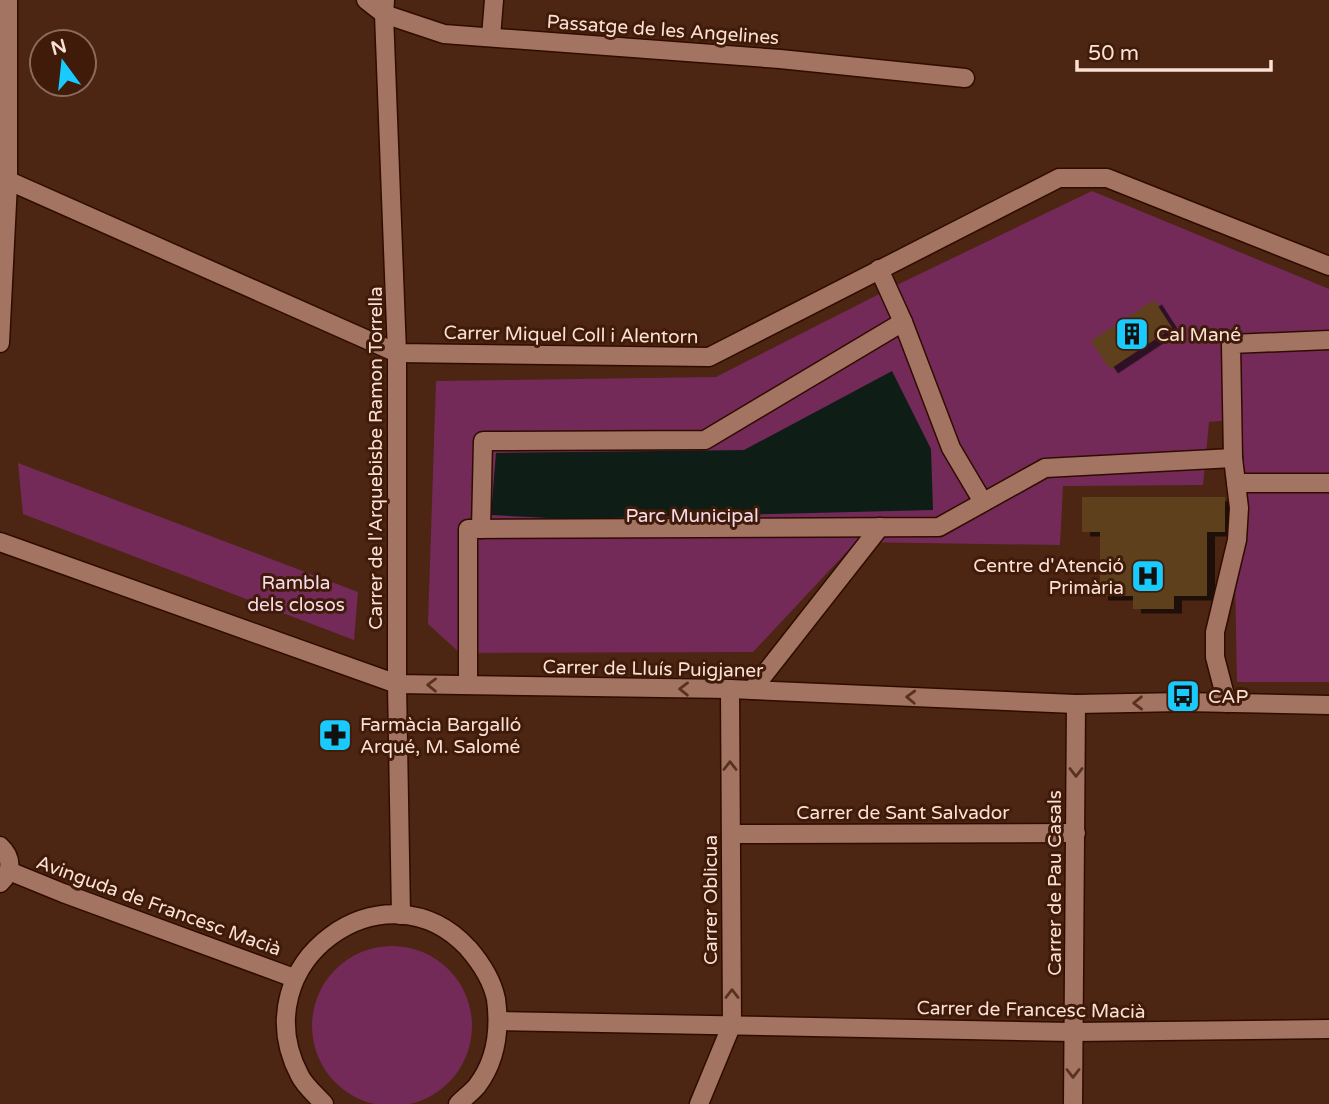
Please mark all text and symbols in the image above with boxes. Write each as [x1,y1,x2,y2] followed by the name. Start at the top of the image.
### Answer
[546,11,780,49] street label: Passatge de les Angelines
[28,28,98,98] north arrow
[1077,28,1271,72] scale bar
[49,35,69,60] text: N
[1088,41,1139,66] text: 50 m
[365,286,387,630] street label: Carrer de l'Arquebisbe Ramon Torrella
[1113,315,1151,353] building icon: Cal Mané
[443,322,699,348] street label: Carrer Miquel Coll i Alentorn
[1156,324,1241,346] place label: Cal Mané
[625,505,759,527] park label: Parc Municipal
[973,555,1124,599] place label: Centre d'Atenció Primària
[1129,557,1167,595] hospital icon: Centre d'Atenció Primària
[247,572,345,616] park label: Rambla dels closos
[542,656,764,682] street label: Carrer de Lluís Puigjaner
[426,677,437,692] one-way arrow
[1164,677,1202,715] bus stop icon: CAP
[678,681,689,696] one-way arrow
[1208,686,1248,708] place label: CAP
[905,689,916,704] one-way arrow
[1133,695,1144,710] one-way arrow
[360,714,521,758] place label: Farmàcia Bargalló Arqué, M. Salomé
[316,716,354,754] pharmacy icon: Farmàcia Bargalló Arqué, M. Salomé
[722,760,738,771] one-way arrow
[1068,767,1084,778] one-way arrow
[1044,790,1066,976] street label: Carrer de Pau Casals
[796,802,1010,824] street label: Carrer de Sant Salvador
[700,835,722,965] street label: Carrer Oblicua
[33,851,284,961] street label: Avinguda de Francesc Macià
[724,988,740,998] one-way arrow
[916,997,1146,1023] street label: Carrer de Francesc Macià
[1065,1068,1081,1078] one-way arrow

